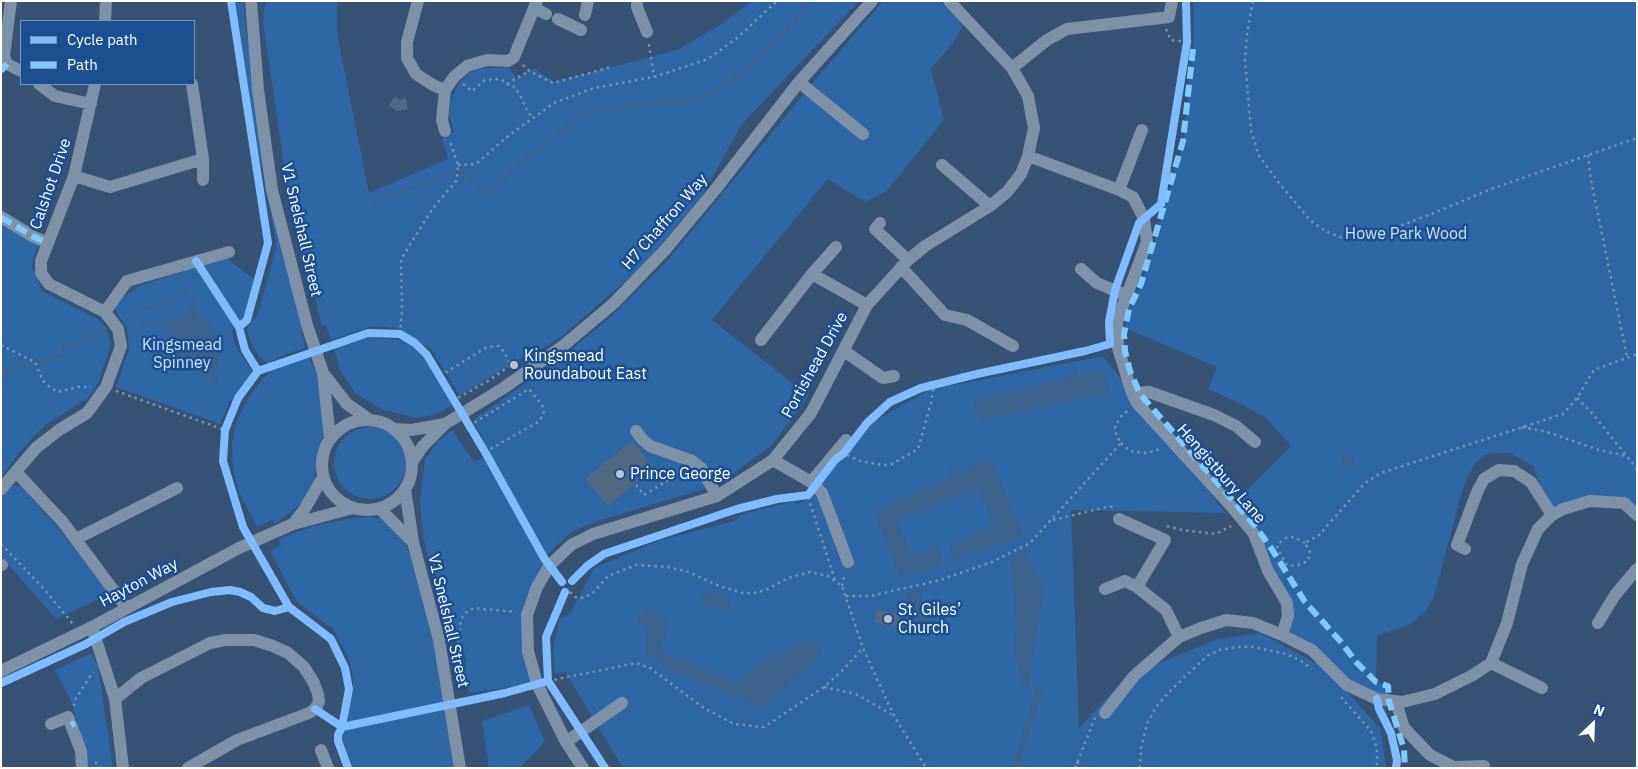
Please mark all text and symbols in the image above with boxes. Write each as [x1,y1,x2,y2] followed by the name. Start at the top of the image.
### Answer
[20,20,195,85] legend
[67,30,138,49] text: Cycle path
[67,55,98,74] text: Path
[26,136,76,232] street label: Calshot Drive
[276,161,326,299] street label: V1 Snelshall Street
[618,170,712,274] street label: H7 Chaffron Way
[1345,224,1467,244] park label: Howe Park Wood
[778,309,852,421] street label: Portishead Drive
[142,335,222,373] park label: Kingsmead Spinney
[524,346,647,384] place label: Kingsmead Roundabout East
[508,359,520,371] marker: Kingsmead Roundabout East
[1173,420,1269,528] street label: Hengistbury Lane
[630,464,731,484] place label: Prince George
[614,468,626,480] marker: Prince George
[423,552,473,690] street label: V1 Snelshall Street
[97,554,181,612] street label: Hayton Way
[898,600,961,638] place label: St. Giles’ Church
[882,613,894,625] marker: St. Giles’ Church
[1568,699,1618,749] north arrow
[1591,700,1607,721] text: N

